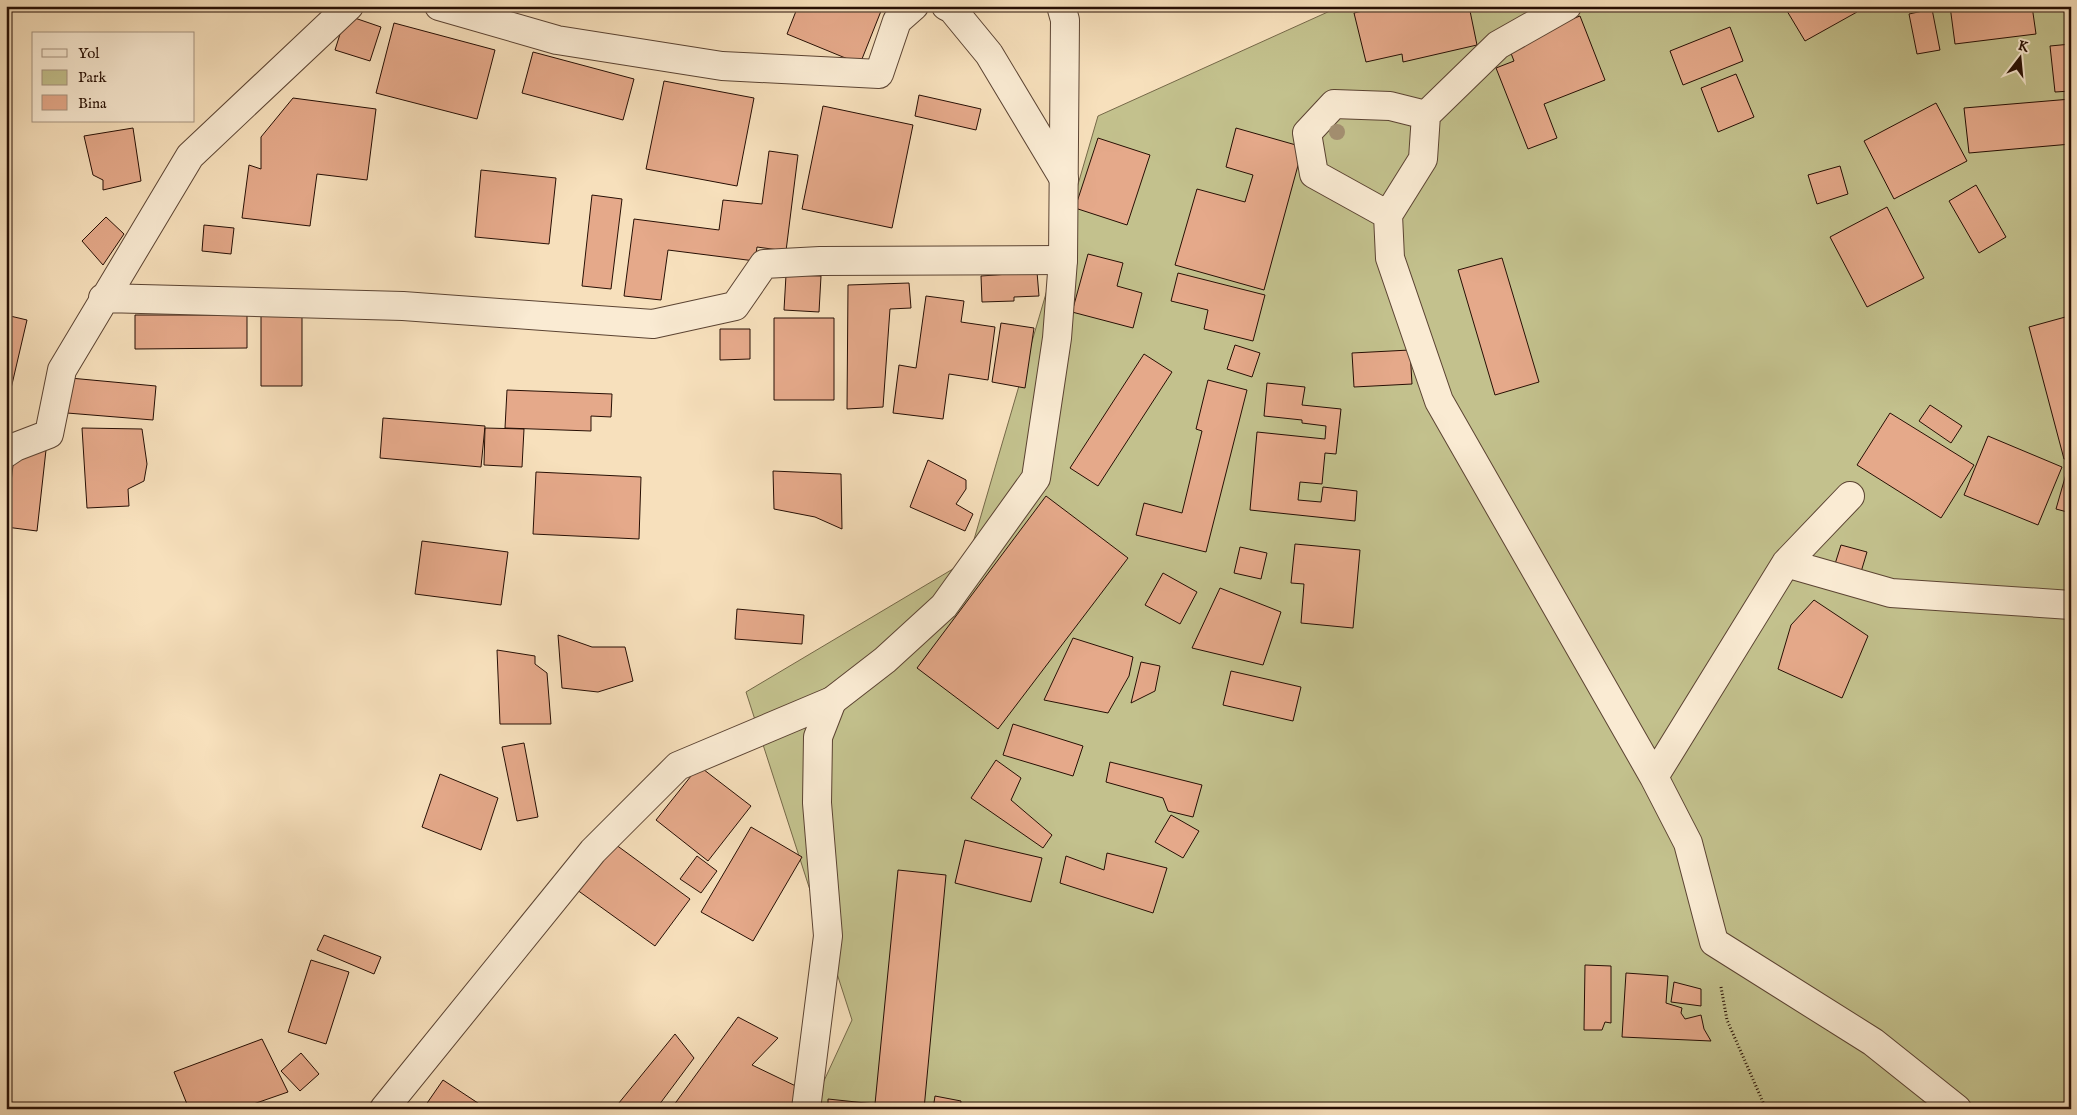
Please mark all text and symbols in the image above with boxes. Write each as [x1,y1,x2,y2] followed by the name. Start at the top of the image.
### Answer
[32,32,195,122] legend
[1994,32,2044,82] north arrow
[2016,36,2031,57] text: K
[78,44,100,63] text: Yol
[78,68,108,87] text: Park
[78,94,107,113] text: Bina

